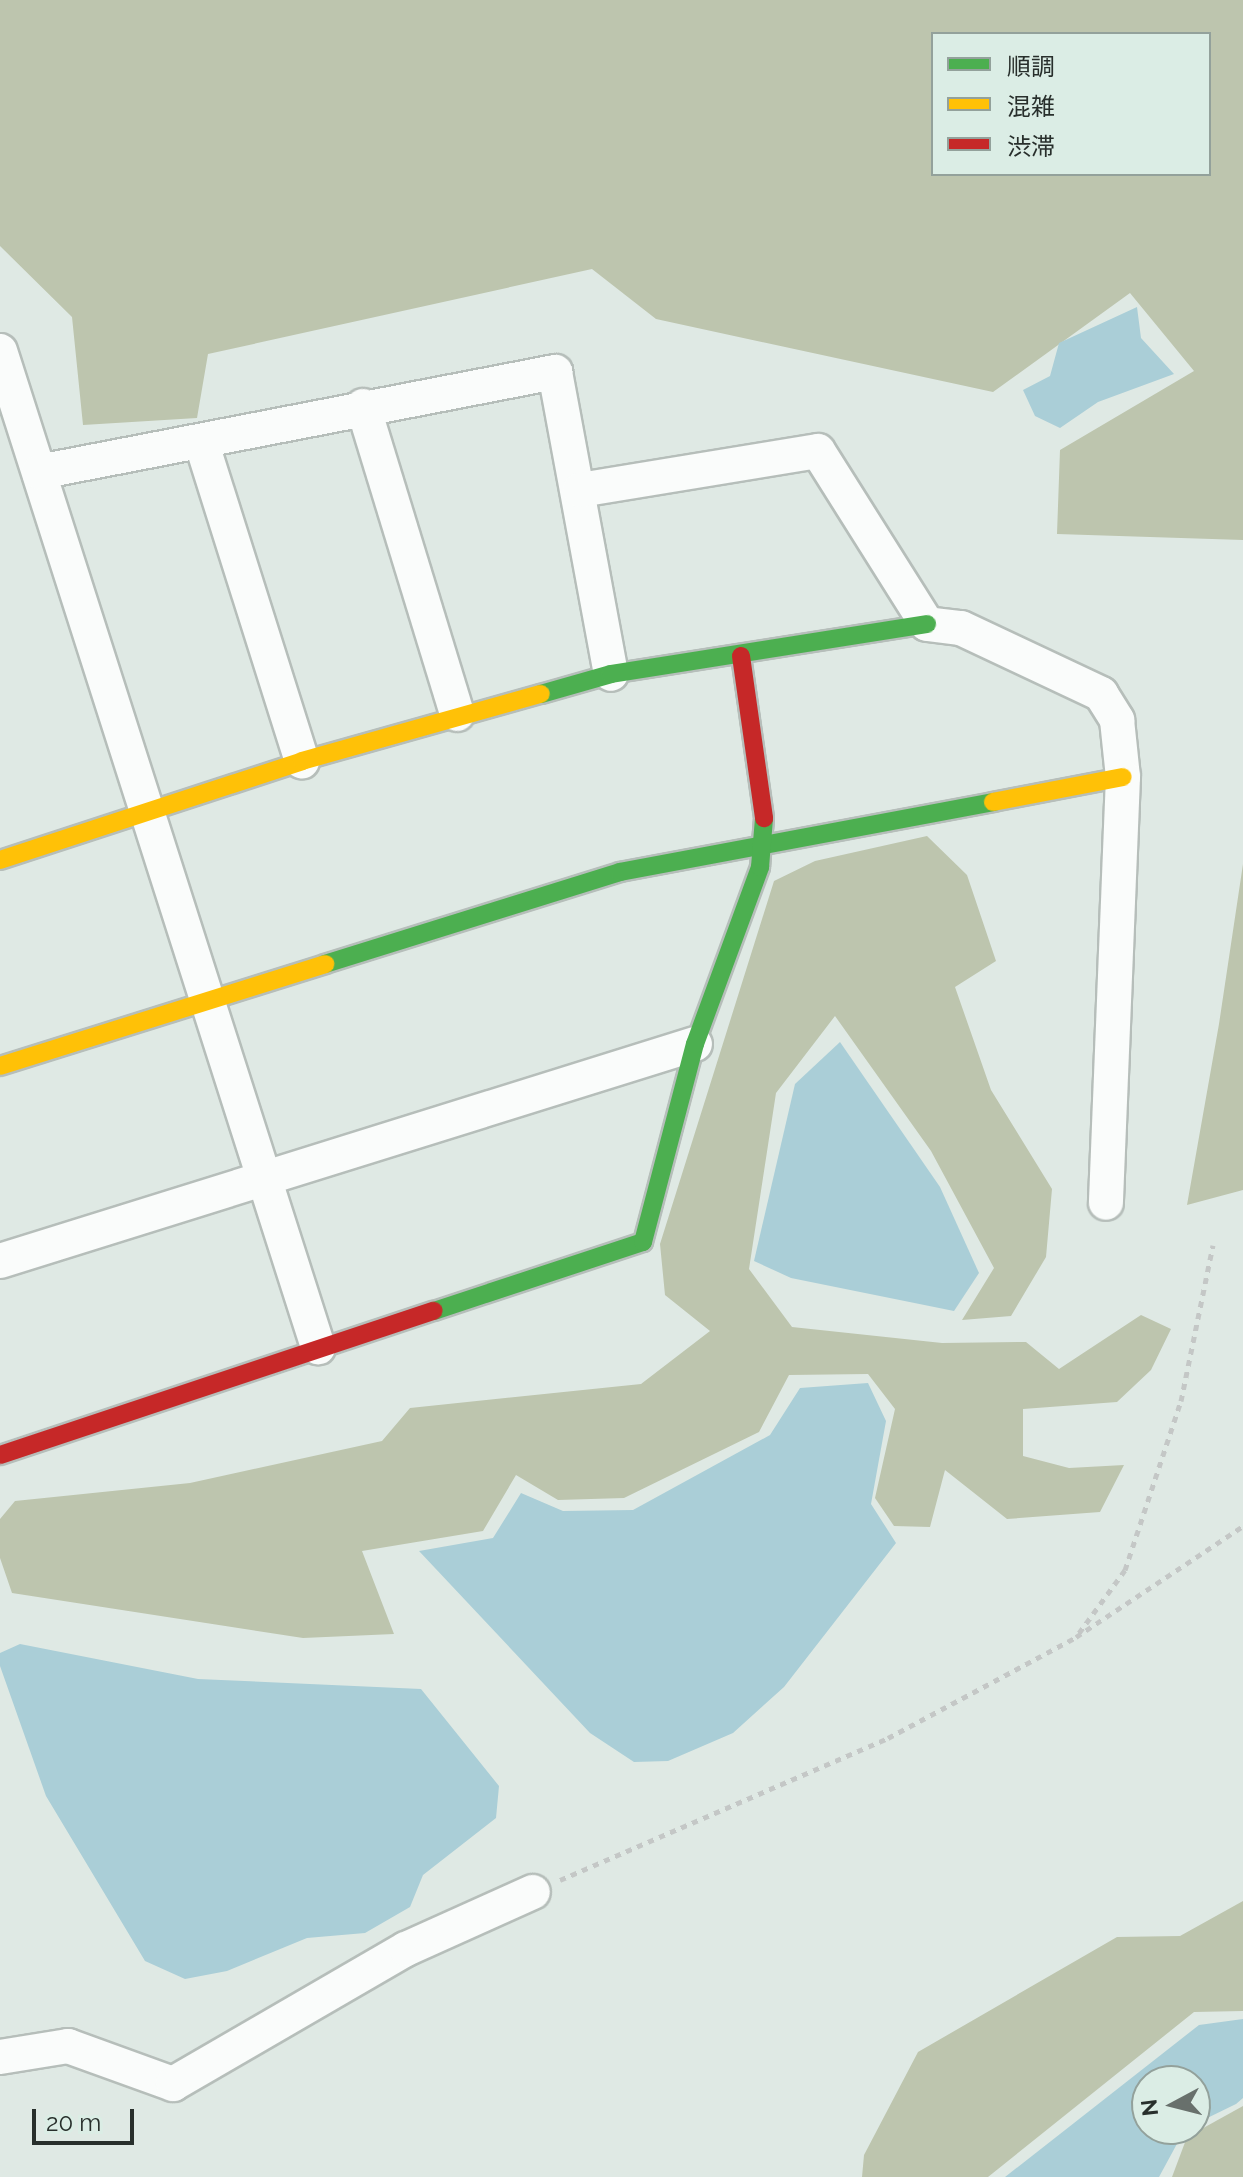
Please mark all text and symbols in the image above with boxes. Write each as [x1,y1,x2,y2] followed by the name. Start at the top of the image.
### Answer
[931,32,1211,176] legend
[1007,52,1055,81] text: 順調
[1007,92,1055,121] text: 混雑
[1007,132,1055,161] text: 渋滞
[1131,2065,1211,2145] north arrow
[36,2093,138,2143] scale bar
[1135,2098,1163,2118] text: N
[46,2108,101,2137] text: 20 m

